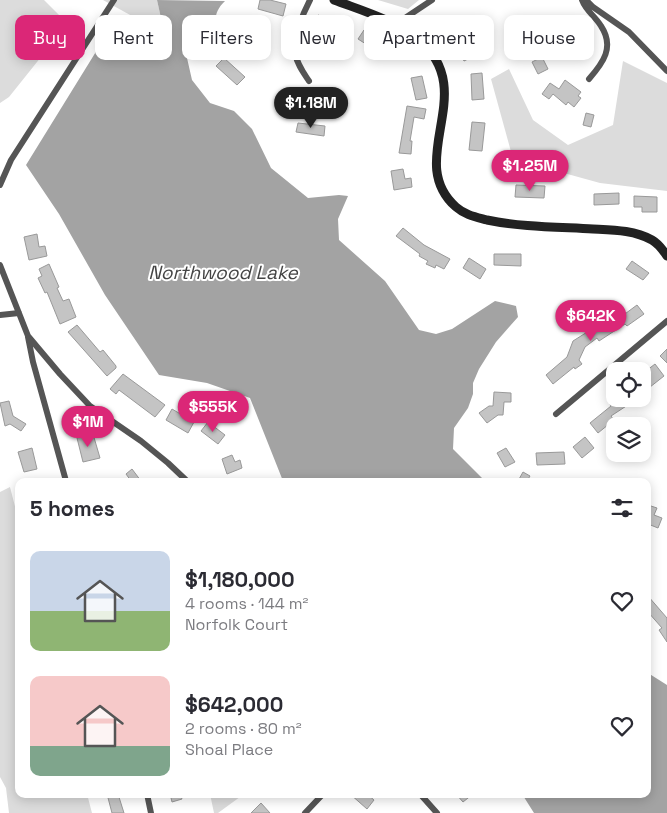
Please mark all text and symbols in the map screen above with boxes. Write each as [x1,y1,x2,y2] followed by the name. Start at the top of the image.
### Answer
[15,15,85,60] chip: Buy
[95,15,172,60] chip: Rent
[182,15,271,60] chip: Filters
[281,15,354,60] chip: New
[364,15,494,60] chip: Apartment
[504,15,594,60] chip: House
[270,86,352,129] pin: $1.18M
[285,92,337,113] text: $1.18M
[489,150,571,192] pin: $1.25M
[503,155,557,176] text: $1.25M
[148,260,299,285] water label: Northwood Lake
[556,300,626,342] pin: $642K
[566,305,616,326] text: $642K
[606,362,651,462] map controls
[606,362,651,407] button: locate
[178,390,248,433] pin: $555K
[189,396,237,417] text: $555K
[64,406,112,448] pin: $1M
[72,411,104,432] text: $1M
[606,417,651,462] button: layers
[608,494,636,522] icon: filters
[30,495,115,522] text: 5 homes
[185,566,295,593] text: $1,180,000
[70,571,130,631] icon: home
[608,587,636,615] icon: heart
[185,593,308,614] text: 4 rooms · 144 m²
[185,614,288,635] text: Norfolk Court
[185,691,283,718] text: $642,000
[70,696,130,756] icon: home
[608,712,636,740] icon: heart
[185,718,302,739] text: 2 rooms · 80 m²
[185,739,273,760] text: Shoal Place

